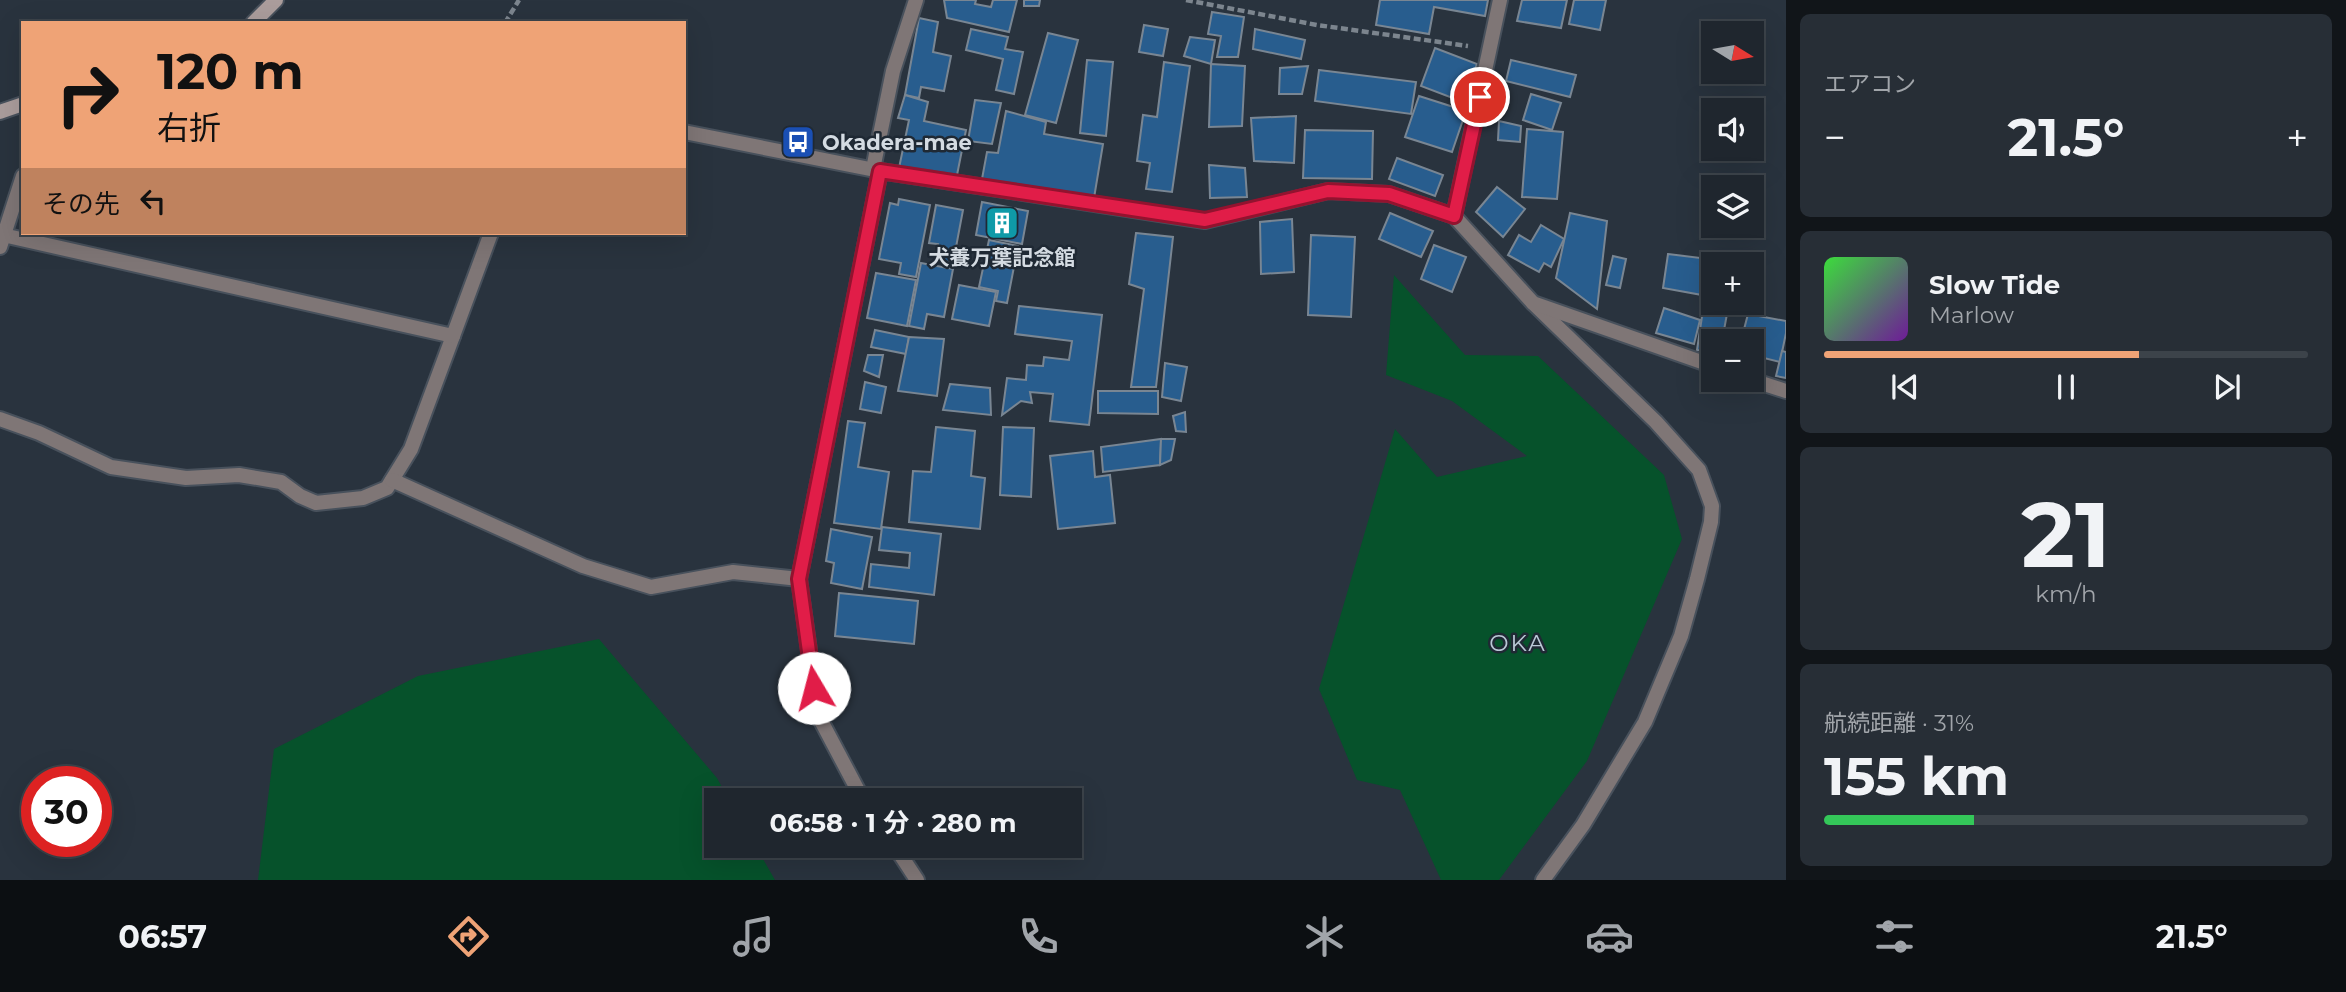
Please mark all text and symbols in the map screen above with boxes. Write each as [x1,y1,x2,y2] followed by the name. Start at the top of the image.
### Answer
[1701,21,1764,84] north arrow
[1701,21,1764,392] map controls
[157,42,304,101] text: 120 m
[42,49,133,140] icon: right
[1450,67,1510,127] pin
[1824,70,1916,98] text: エアコン
[1461,78,1499,116] icon: arrive
[1701,98,1764,161] button: sound
[2007,106,2125,169] text: 21.5°
[157,108,221,147] text: 右折
[1824,114,1846,161] text: −
[2286,114,2308,161] text: +
[779,123,817,161] bus stop icon: Okadera-mae
[822,130,972,155] place label: Okadera-mae
[1701,175,1764,238] button: layers
[134,182,172,220] icon: left
[42,188,120,220] text: その先
[983,204,1021,242] building icon: 犬養万葉記念館
[929,245,1076,270] place label: 犬養万葉記念館
[1701,252,1764,315] button: +
[1929,269,2060,301] text: Slow Tide
[1929,301,2014,329] text: Marlow
[1701,329,1764,392] button: −
[1886,368,1924,406] icon: previous
[2047,368,2085,406] icon: pause
[2208,368,2246,406] icon: next
[2021,479,2111,590] text: 21
[2035,580,2097,608] text: km/h
[1489,629,1547,657] district label: OKA
[777,651,851,725] position arrow
[1824,709,1974,737] text: 航続距離 · 31%
[1824,745,2009,808] text: 155 km
[21,766,112,857] speed limit sign: 30
[769,807,1017,839] text: 06:58 · 1 分 · 280 m
[444,912,493,961] icon: directions
[729,912,778,961] icon: music
[1014,912,1063,961] icon: phone
[1300,912,1349,961] icon: climate
[1585,912,1634,961] icon: car
[1870,912,1919,961] icon: filters
[118,917,207,956] text: 06:57
[2156,917,2228,956] text: 21.5°

